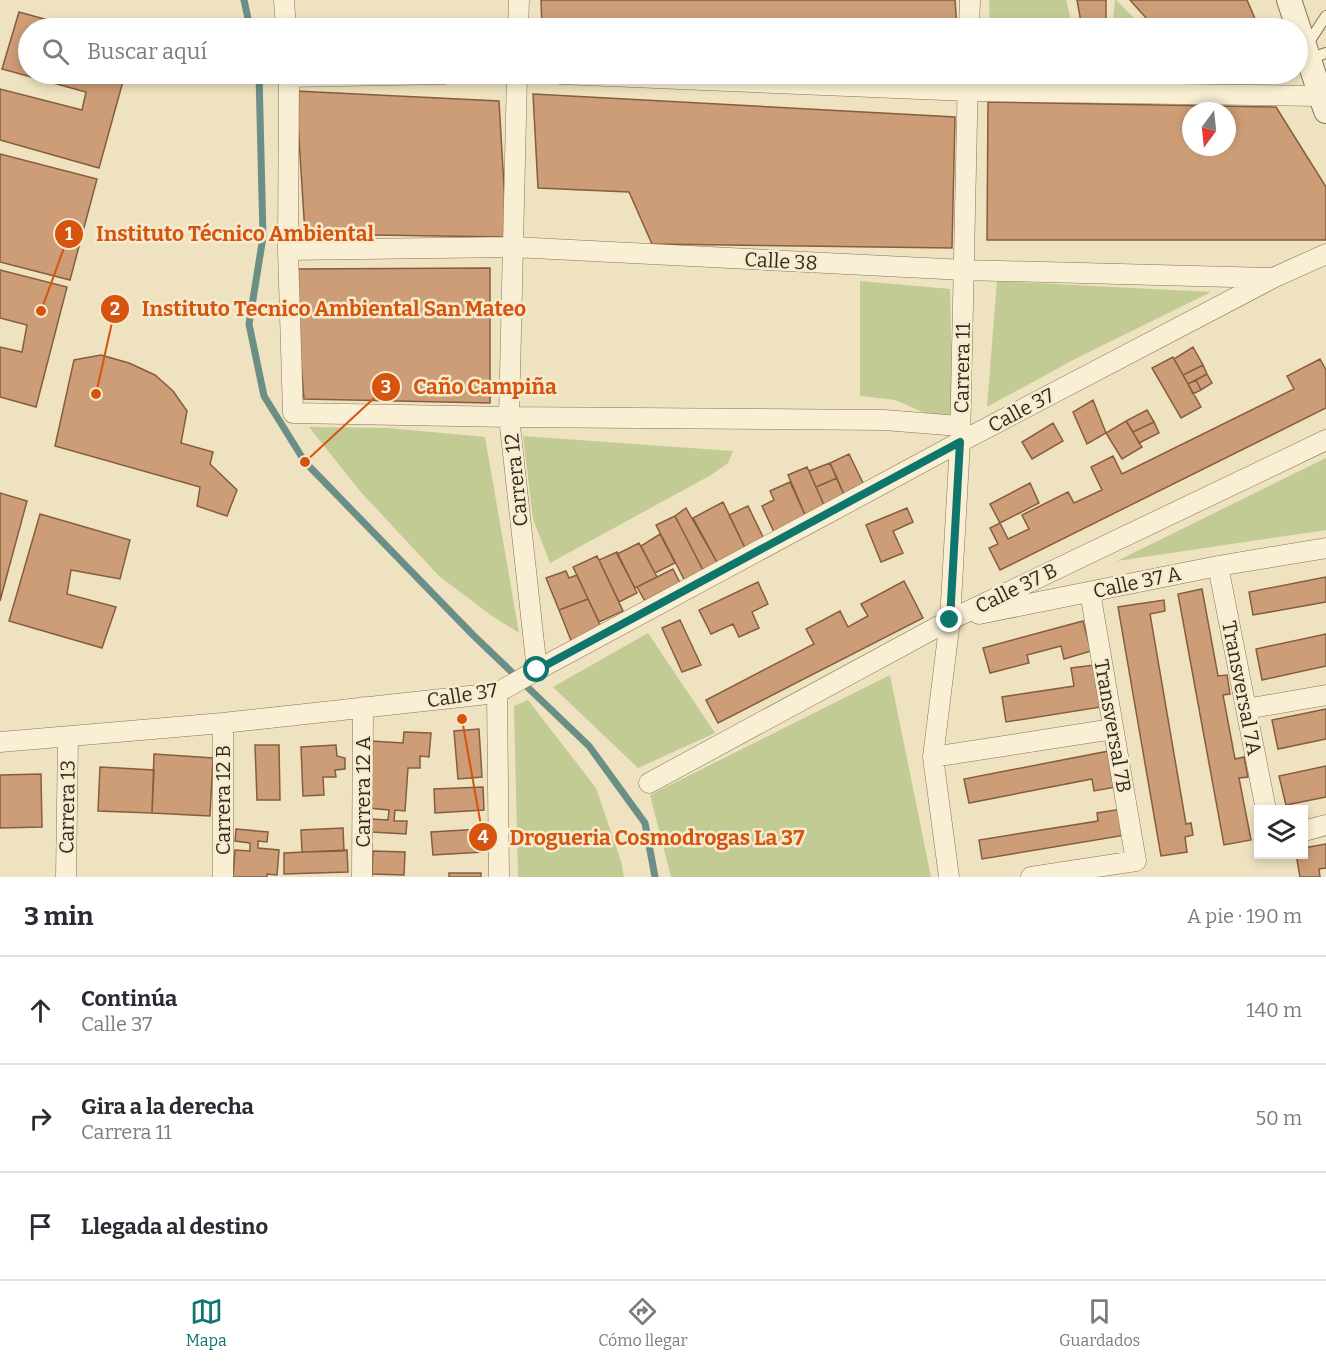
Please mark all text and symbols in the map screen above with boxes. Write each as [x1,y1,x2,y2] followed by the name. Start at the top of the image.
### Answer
[18,18,1308,84] search box
[39,35,72,68] icon: search
[87,38,207,65] text: Buscar aquí
[1182,102,1236,156] north arrow
[54,214,386,253] callout: Instituto Técnico Ambiental
[96,221,374,247] text: Instituto Técnico Ambiental
[65,223,73,245] text: 1
[744,247,818,275] street label: Calle 38
[100,289,538,328] callout: Instituto Tecnico Ambiental San Mateo
[142,296,526,322] text: Instituto Tecnico Ambiental San Mateo
[110,298,120,320] text: 2
[949,322,975,414] street label: Carrera 11
[371,367,569,406] callout: Caño Campiña
[413,374,557,400] text: Caño Campiña
[381,376,391,398] text: 3
[984,383,1058,437] street label: Calle 37
[499,432,533,528] street label: Carrera 12
[971,558,1061,618] street label: Calle 37 B
[1091,561,1184,603] street label: Calle 37 A
[936,606,962,632] route end
[1217,619,1267,758] street label: Transversal 7A
[523,656,549,682] route start
[1089,657,1137,795] street label: Transversal 7B
[425,678,499,712] street label: Calle 37
[351,735,375,848] street label: Carrera 12 A
[211,745,235,855] street label: Carrera 12 B
[54,760,80,854] street label: Carrera 13
[1254,805,1308,859] map controls
[1254,805,1308,859] button: layers
[468,818,817,857] callout: Drogueria Cosmodrogas La 37
[510,825,805,851] text: Drogueria Cosmodrogas La 37
[478,826,489,848] text: 4
[24,901,93,932] text: 3 min
[1187,904,1302,928] text: A pie · 190 m
[81,985,177,1012] text: Continúa
[24,994,57,1027] icon: ahead
[1246,998,1302,1022] text: 140 m
[81,1012,152,1036] text: Calle 37
[81,1093,254,1120] text: Gira a la derecha
[24,1102,57,1135] icon: right
[1255,1106,1302,1130] text: 50 m
[81,1120,172,1144] text: Carrera 11
[24,1210,57,1243] icon: arrive
[81,1213,268,1240] text: Llegada al destino
[186,1295,227,1350] tab: Mapa
[598,1295,687,1350] tab: Cómo llegar
[1059,1295,1140,1350] tab: Guardados

